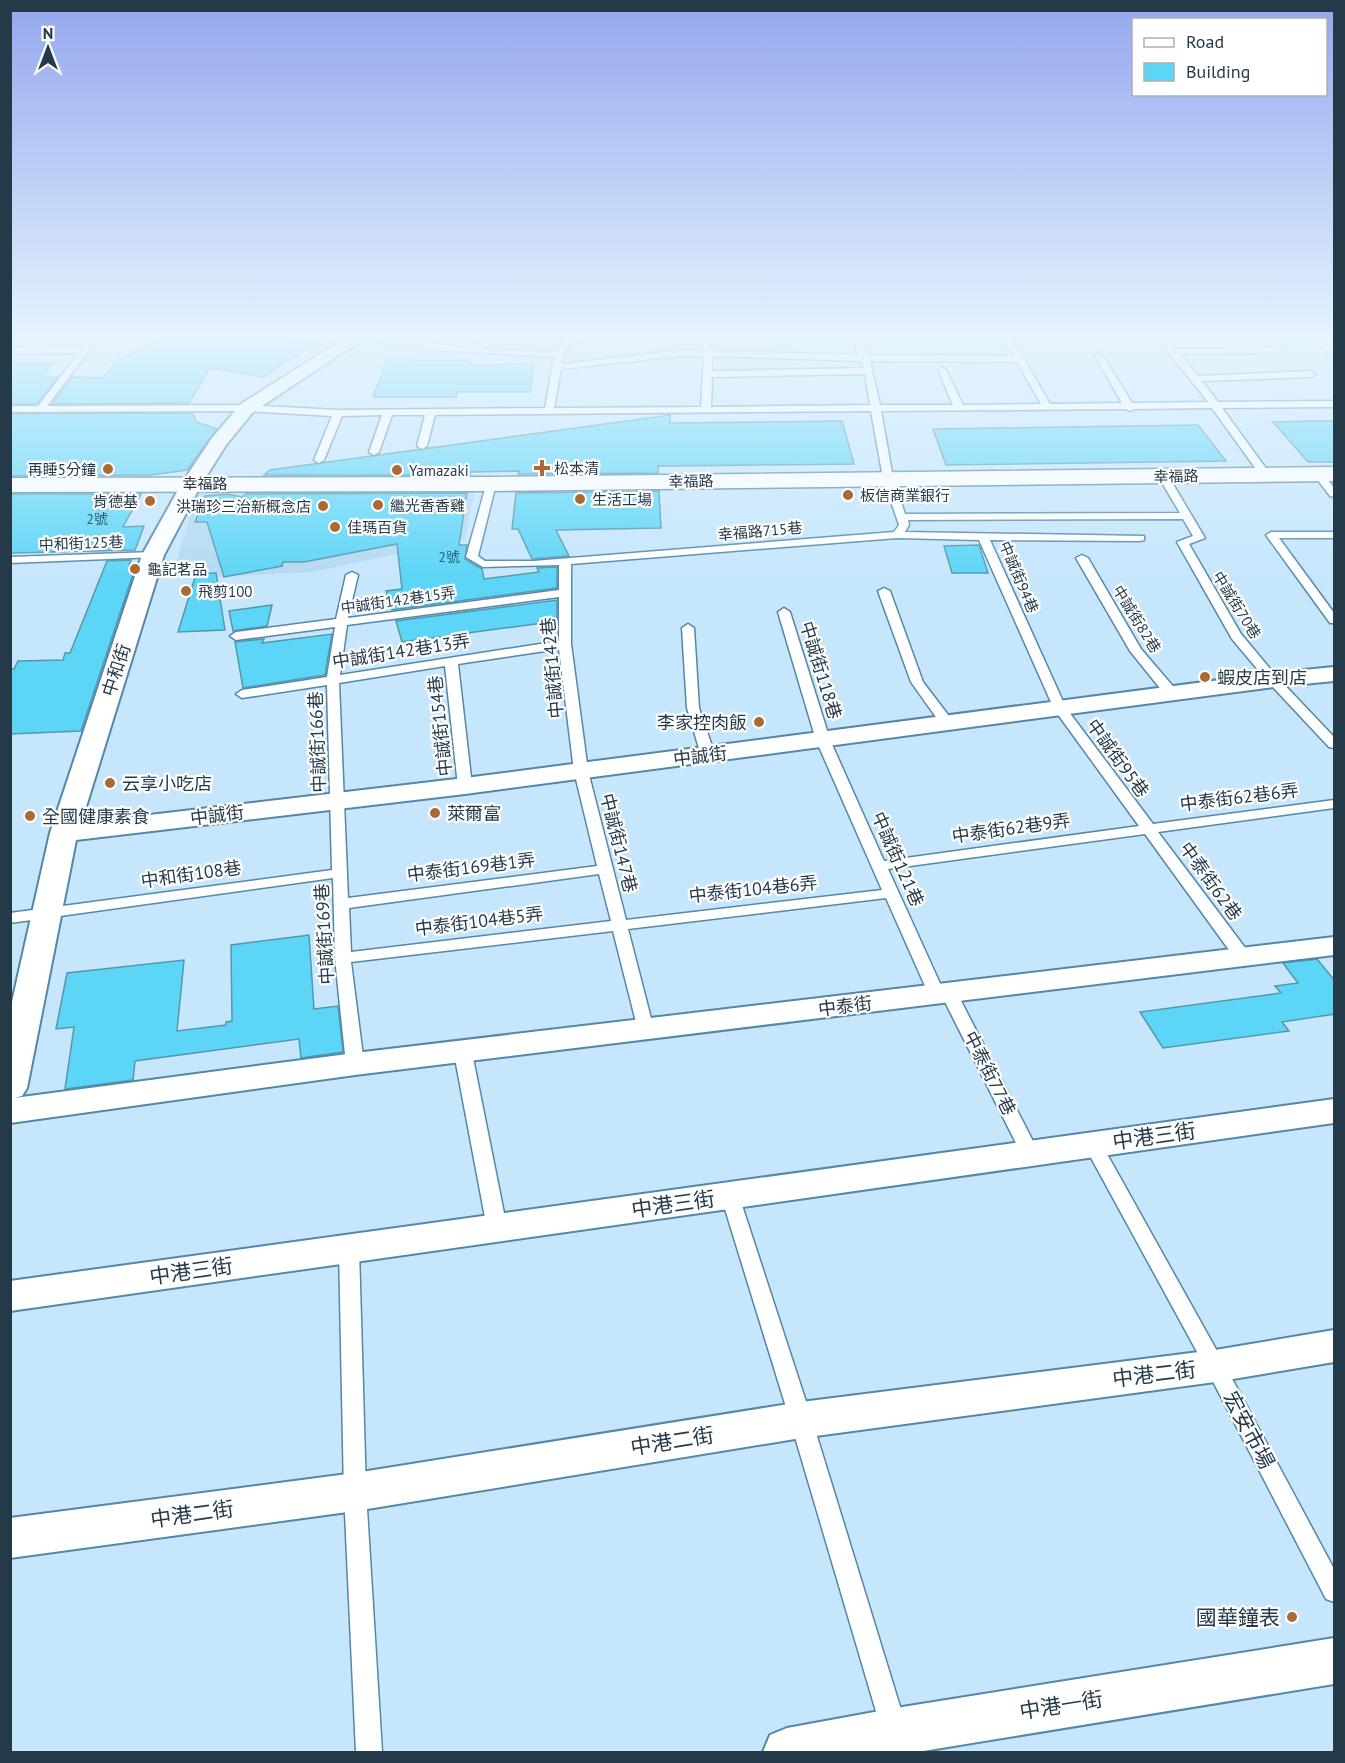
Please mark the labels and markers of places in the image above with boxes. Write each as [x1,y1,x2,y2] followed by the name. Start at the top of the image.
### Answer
[554,459,599,478] place label: 松本清
[28,460,96,479] place label: 再睡5分鐘
[409,461,469,480] place label: Yamazaki
[535,461,549,475] marker: 松本清
[101,462,115,476] marker: 再睡5分鐘
[390,463,404,477] marker: Yamazaki
[860,486,950,505] place label: 板信商業銀行
[841,488,855,502] marker: 板信商業銀行
[592,490,652,509] place label: 生活工場
[93,492,138,511] place label: 肯德基
[573,492,587,506] marker: 生活工場
[143,494,157,508] marker: 肯德基
[390,496,465,515] place label: 繼光香香雞
[176,497,311,516] place label: 洪瑞珍三治新概念店
[371,498,385,512] marker: 繼光香香雞
[316,499,330,513] marker: 洪瑞珍三治新概念店
[347,518,407,537] place label: 佳瑪百貨
[328,520,342,534] marker: 佳瑪百貨
[147,560,207,579] place label: 龜記茗品
[128,562,142,576] marker: 龜記茗品
[198,582,253,601] place label: 飛剪100
[179,584,193,598] marker: 飛剪100
[1217,666,1307,689] place label: 蝦皮店到店
[1198,670,1212,684] marker: 蝦皮店到店
[657,711,747,734] place label: 李家控肉飯
[752,715,766,729] marker: 李家控肉飯
[122,772,212,795] place label: 云享小吃店
[103,776,117,790] marker: 云享小吃店
[447,802,501,825] place label: 萊爾富
[42,805,150,828] place label: 全國健康素食
[428,806,442,820] marker: 萊爾富
[23,809,37,823] marker: 全國健康素食
[1196,1604,1280,1631] place label: 國華鐘表
[1285,1610,1299,1624] marker: 國華鐘表

